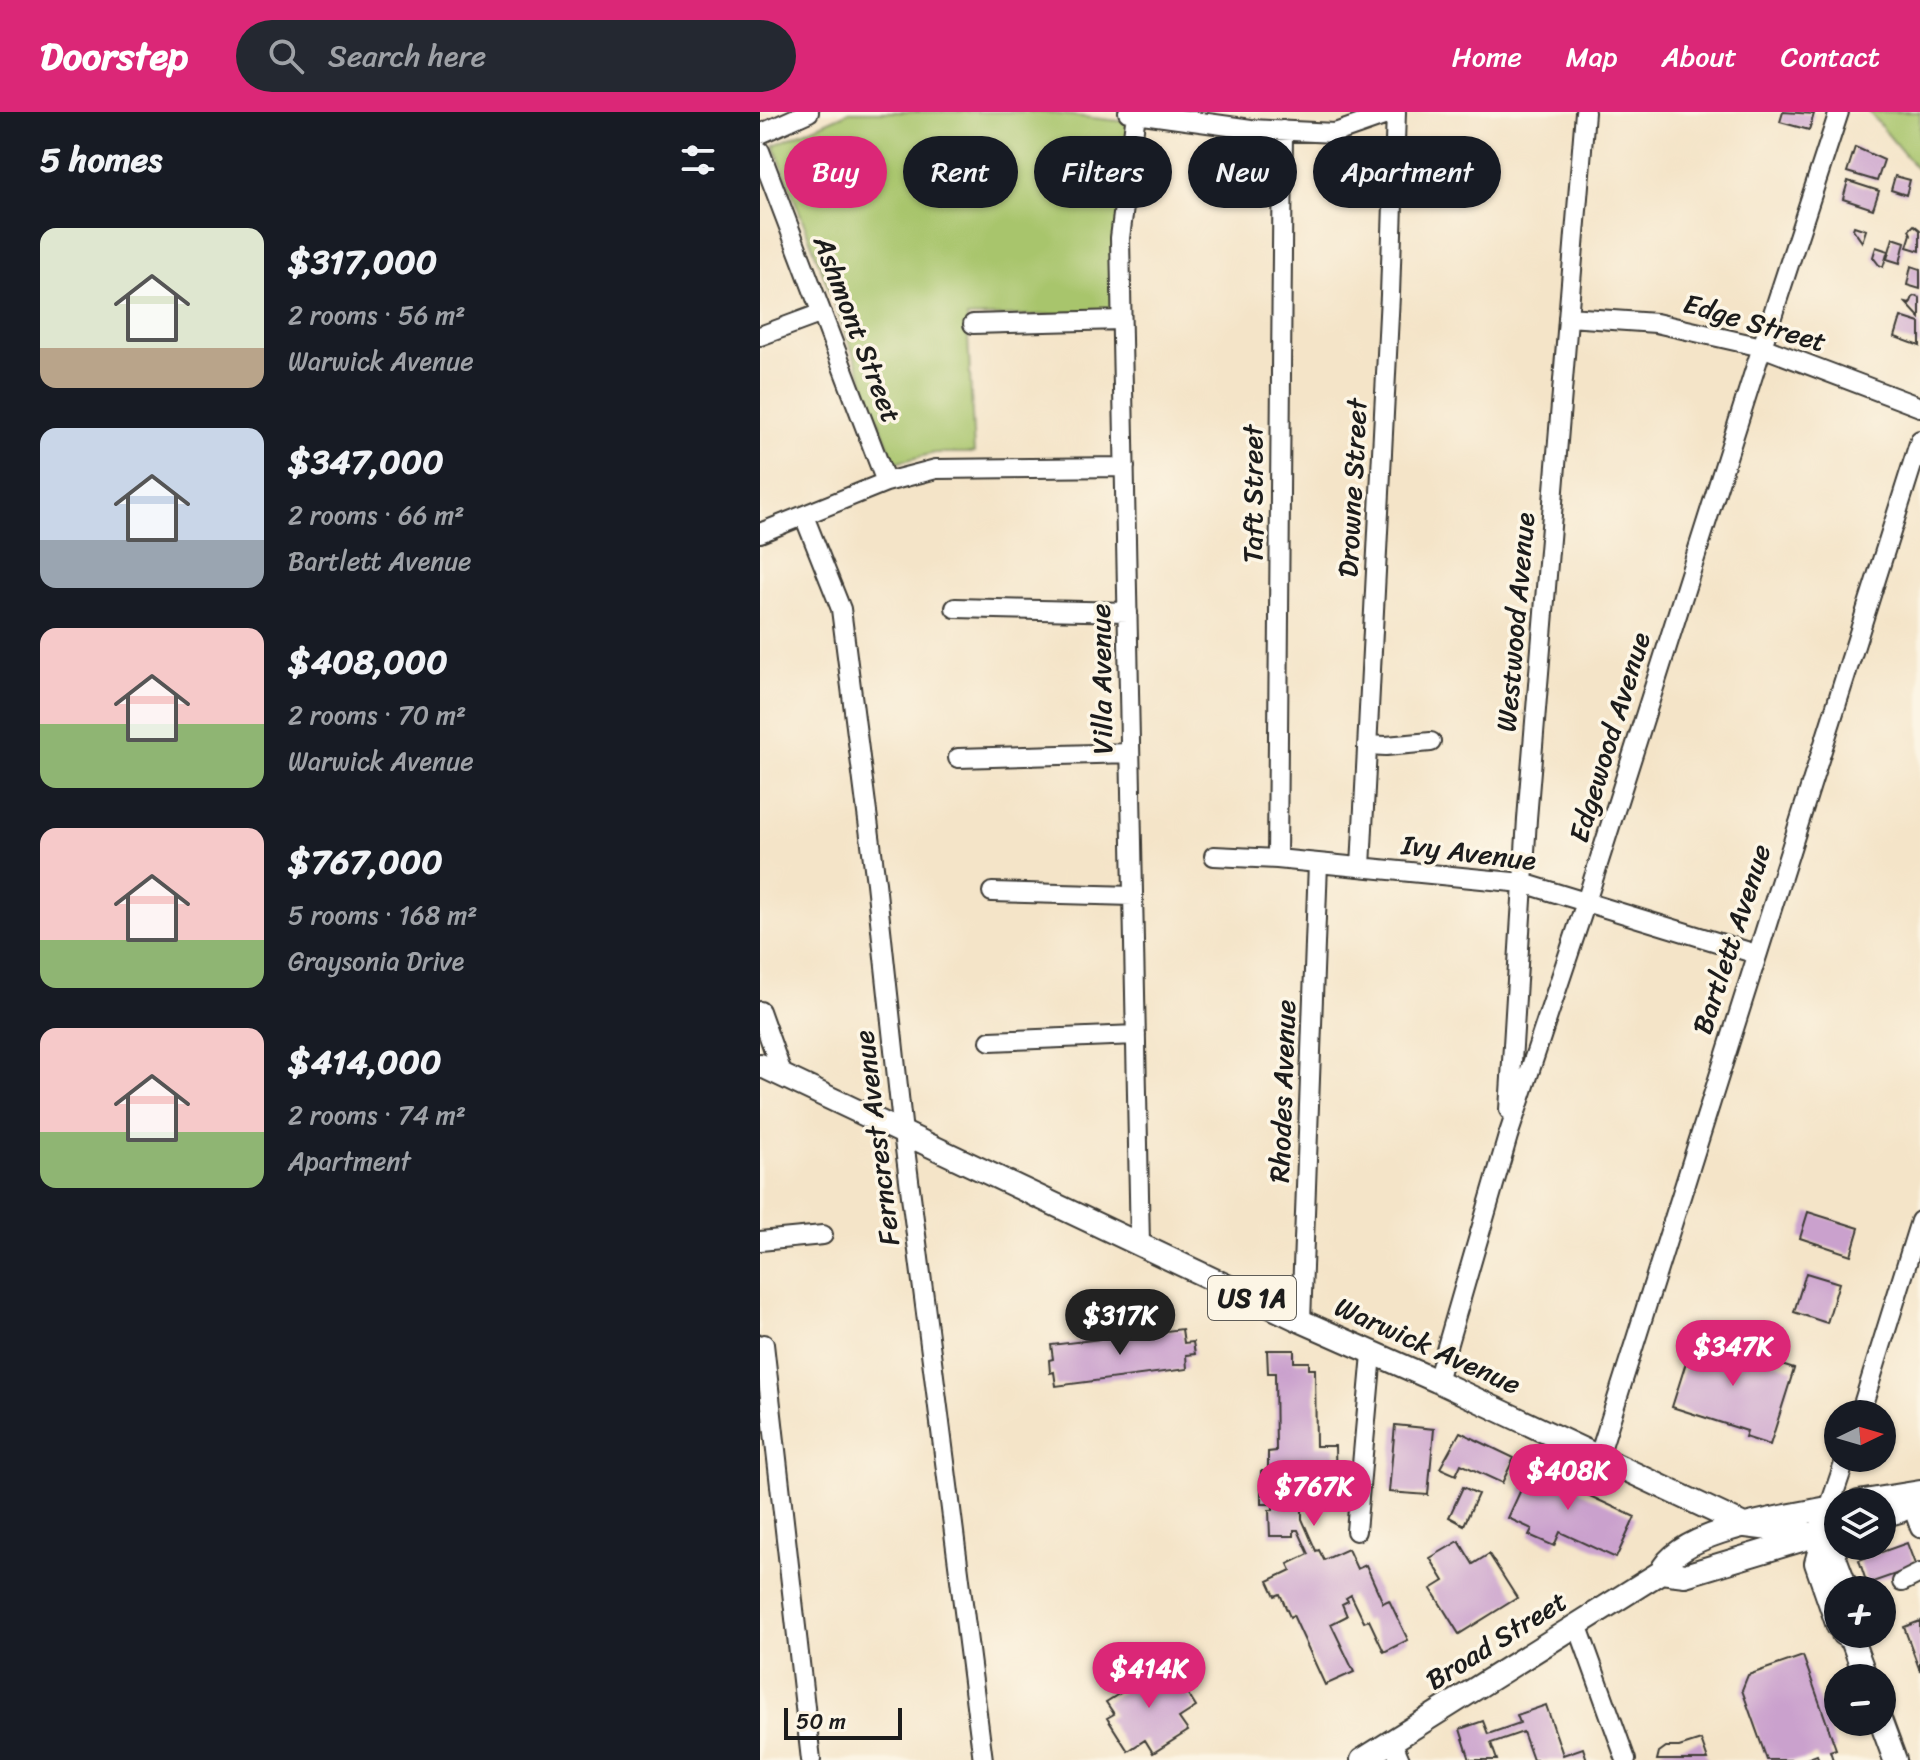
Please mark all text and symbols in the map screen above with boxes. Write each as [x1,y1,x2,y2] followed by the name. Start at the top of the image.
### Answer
[236,20,796,92] search box
[40,23,188,90] text: Doorstep
[328,29,486,83] text: Search here
[1452,32,1522,81] text: Home
[1566,32,1617,81] text: Map
[1661,32,1737,81] text: About
[1781,32,1880,81] text: Contact
[264,34,308,78] icon: search
[40,130,162,190] text: 5 homes
[784,136,887,208] chip: Buy
[903,136,1018,208] chip: Rent
[1034,136,1172,208] chip: Filters
[1188,136,1297,208] chip: New
[1313,136,1501,208] chip: Apartment
[676,138,720,182] icon: filters
[799,227,916,430] street label: Ashmont Street
[288,232,437,292] text: $317,000
[104,260,200,356] icon: home
[1678,279,1832,366] street label: Edge Street
[288,292,466,338] text: 2 rooms · 56 m²
[288,338,474,384] text: Warwick Avenue
[1323,396,1382,579] street label: Drowne Street
[1228,423,1277,563] street label: Taft Street
[288,432,444,492] text: $347,000
[104,460,200,556] icon: home
[288,492,464,538] text: 2 rooms · 66 m²
[1482,510,1549,734] street label: Westwood Avenue
[288,538,471,584] text: Bartlett Avenue
[1076,603,1127,755] street label: Villa Avenue
[1554,626,1665,848] street label: Edgewood Avenue
[288,632,448,692] text: $408,000
[104,660,200,756] icon: home
[288,692,466,738] text: 2 rooms · 70 m²
[288,738,474,784] text: Warwick Avenue
[1398,820,1539,885] street label: Ivy Avenue
[288,832,443,892] text: $767,000
[1678,838,1785,1041] street label: Bartlett Avenue
[104,860,200,956] icon: home
[288,892,477,938] text: 5 rooms · 168 m²
[288,938,464,984] text: Graysonia Drive
[1255,999,1310,1183] street label: Rhodes Avenue
[839,1027,914,1249] street label: Ferncrest Avenue
[288,1032,442,1092] text: $414,000
[104,1060,200,1156] icon: home
[288,1092,466,1138] text: 2 rooms · 74 m²
[288,1138,411,1184] text: Apartment
[1208,1276,1296,1320] road number: US 1A
[1327,1282,1529,1408] street label: Warwick Avenue
[1064,1289,1176,1357] pin: $317K
[1083,1292,1157,1338] text: $317K
[1677,1320,1789,1388] pin: $347K
[1694,1323,1772,1369] text: $347K
[1824,1400,1896,1472] north arrow
[1824,1400,1896,1736] map controls
[1512,1444,1624,1512] pin: $408K
[1527,1447,1609,1493] text: $408K
[1258,1460,1370,1528] pin: $767K
[1275,1463,1353,1509] text: $767K
[1824,1488,1896,1560] button: layers
[1824,1576,1896,1648] button: +
[1415,1577,1577,1704] street label: Broad Street
[1093,1642,1205,1710] pin: $414K
[1111,1645,1187,1691] text: $414K
[1824,1664,1896,1736] button: −
[796,1702,846,1741] text: 50 m
[784,1704,902,1740] scale bar

